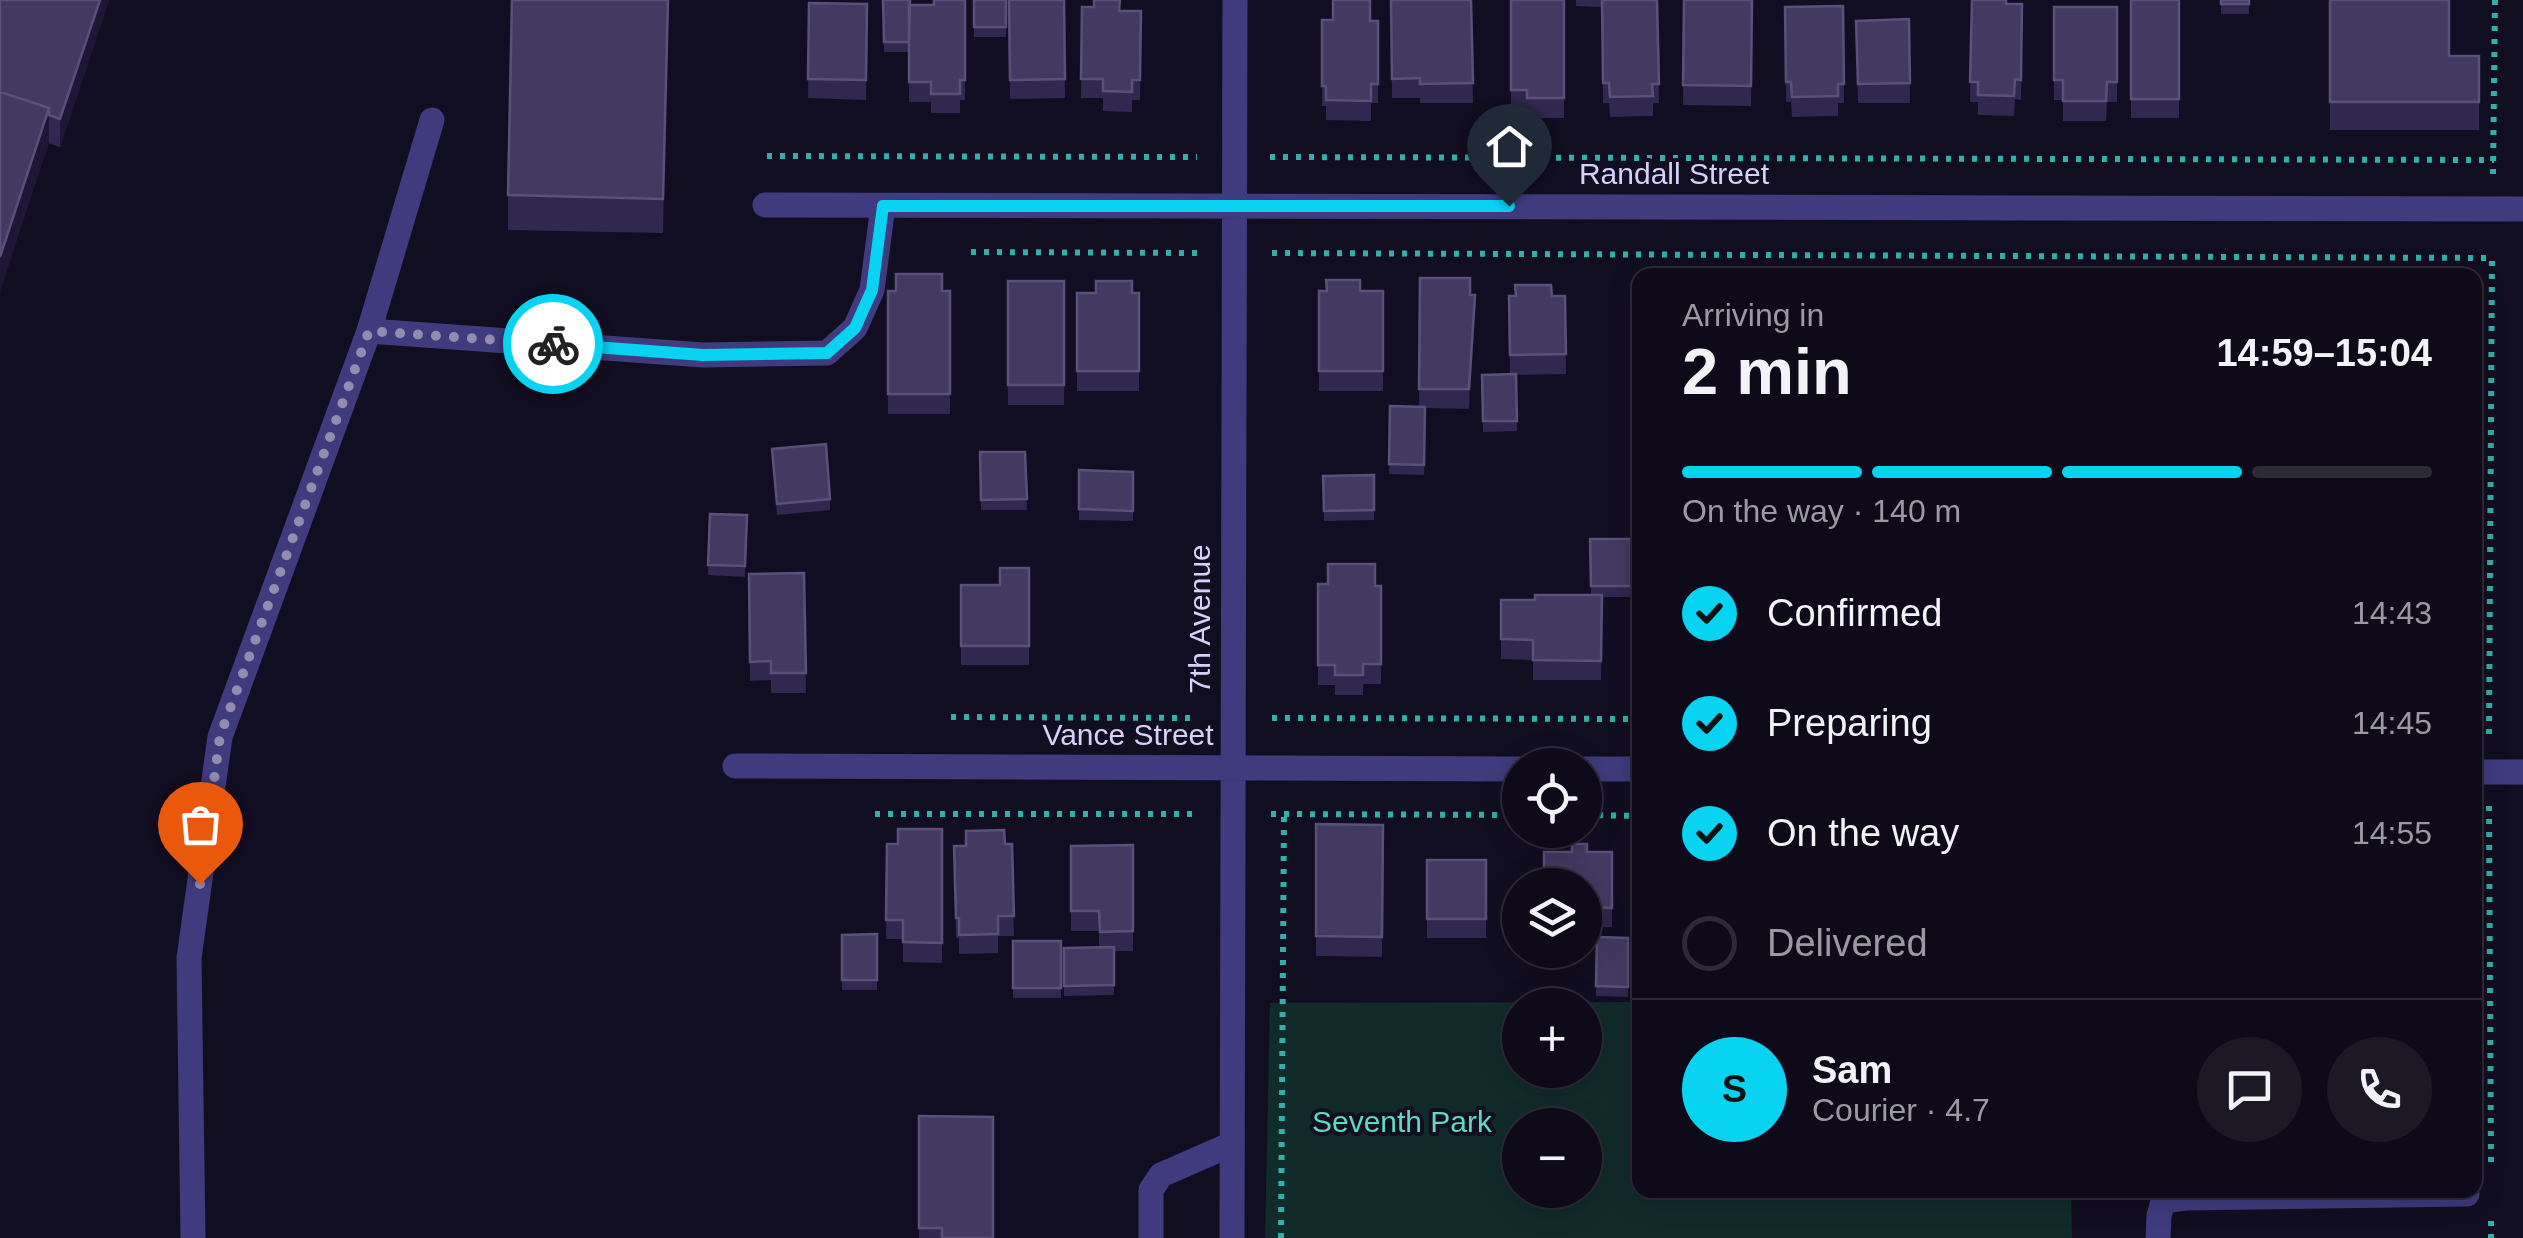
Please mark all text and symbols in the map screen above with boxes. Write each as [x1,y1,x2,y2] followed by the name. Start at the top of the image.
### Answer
[1467,104,1552,207] pin
[1482,119,1537,174] icon: home
[1579,157,1770,190] street label: Randall Street
[503,294,603,394] courier
[1682,297,1824,333] text: Arriving in
[526,317,581,372] icon: bike
[2216,332,2432,374] text: 14:59–15:04
[1682,335,1852,408] text: 2 min
[1682,493,1961,529] text: On the way · 140 m
[1183,544,1216,694] street label: 7th Avenue
[1682,586,1737,641] icon: check
[1767,592,1942,634] text: Confirmed
[2352,595,2432,631] text: 14:43
[1682,696,1737,751] icon: check
[1767,702,1932,744] text: Preparing
[2352,705,2432,741] text: 14:45
[1042,718,1214,751] street label: Vance Street
[1502,748,1602,1208] map controls
[1502,748,1602,848] button: locate
[158,782,243,885] pin
[173,797,228,852] icon: bag
[1682,806,1737,861] icon: check
[1767,812,1959,854] text: On the way
[2352,815,2432,851] text: 14:55
[1502,868,1602,968] button: layers
[1767,922,1928,964] text: Delivered
[1502,988,1602,1088] button: +
[2197,1037,2302,1142] button: chat
[2327,1037,2432,1142] button: phone
[1812,1049,1892,1091] text: Sam
[1722,1068,1747,1110] text: S
[1812,1092,1990,1128] text: Courier · 4.7
[1312,1105,1493,1138] park label: Seventh Park
[1502,1108,1602,1208] button: −

